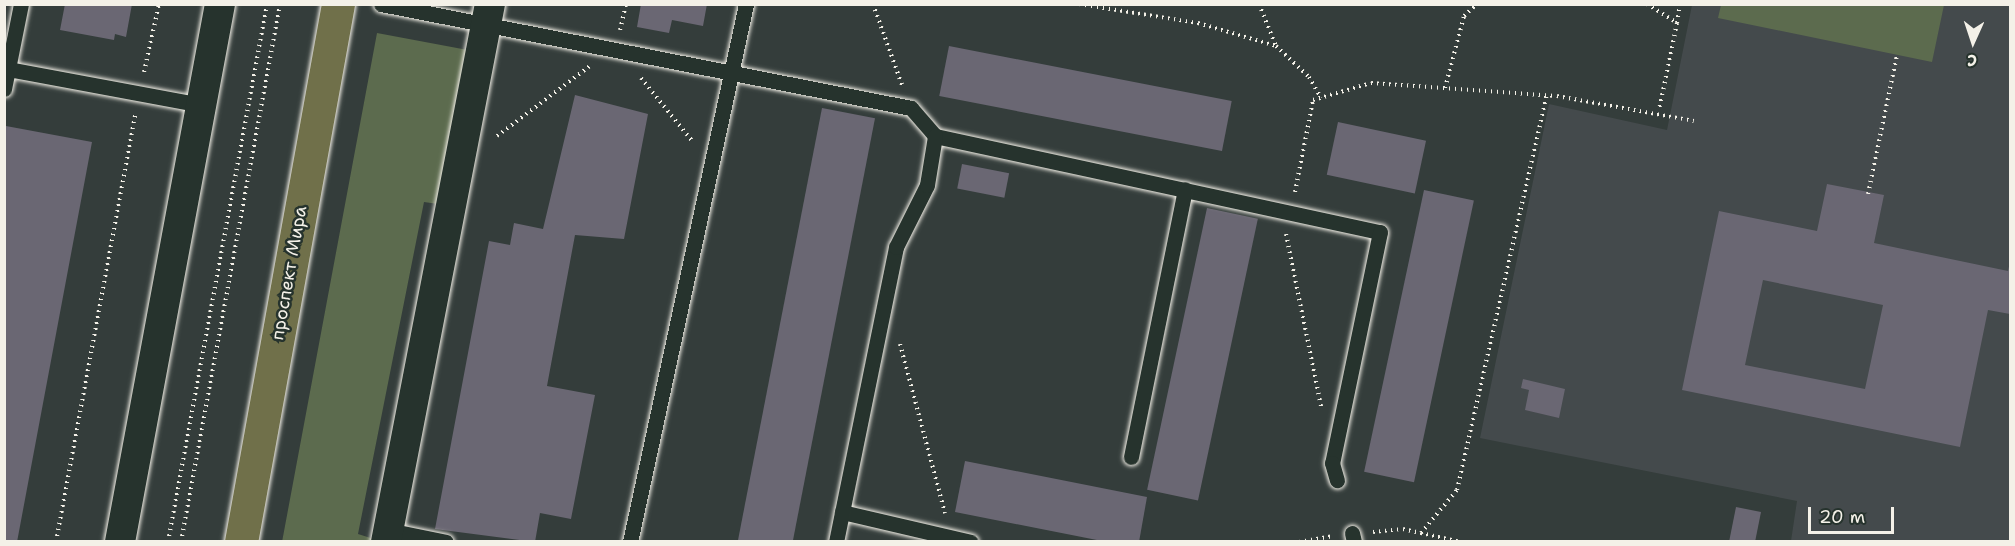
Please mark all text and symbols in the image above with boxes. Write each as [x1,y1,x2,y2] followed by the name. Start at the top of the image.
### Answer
[1943,12,2003,72] north arrow
[1967,50,1977,71] text: С
[267,204,311,342] street label: проспект Мира
[1811,495,1896,533] scale bar
[1819,505,1865,529] text: 20 m

